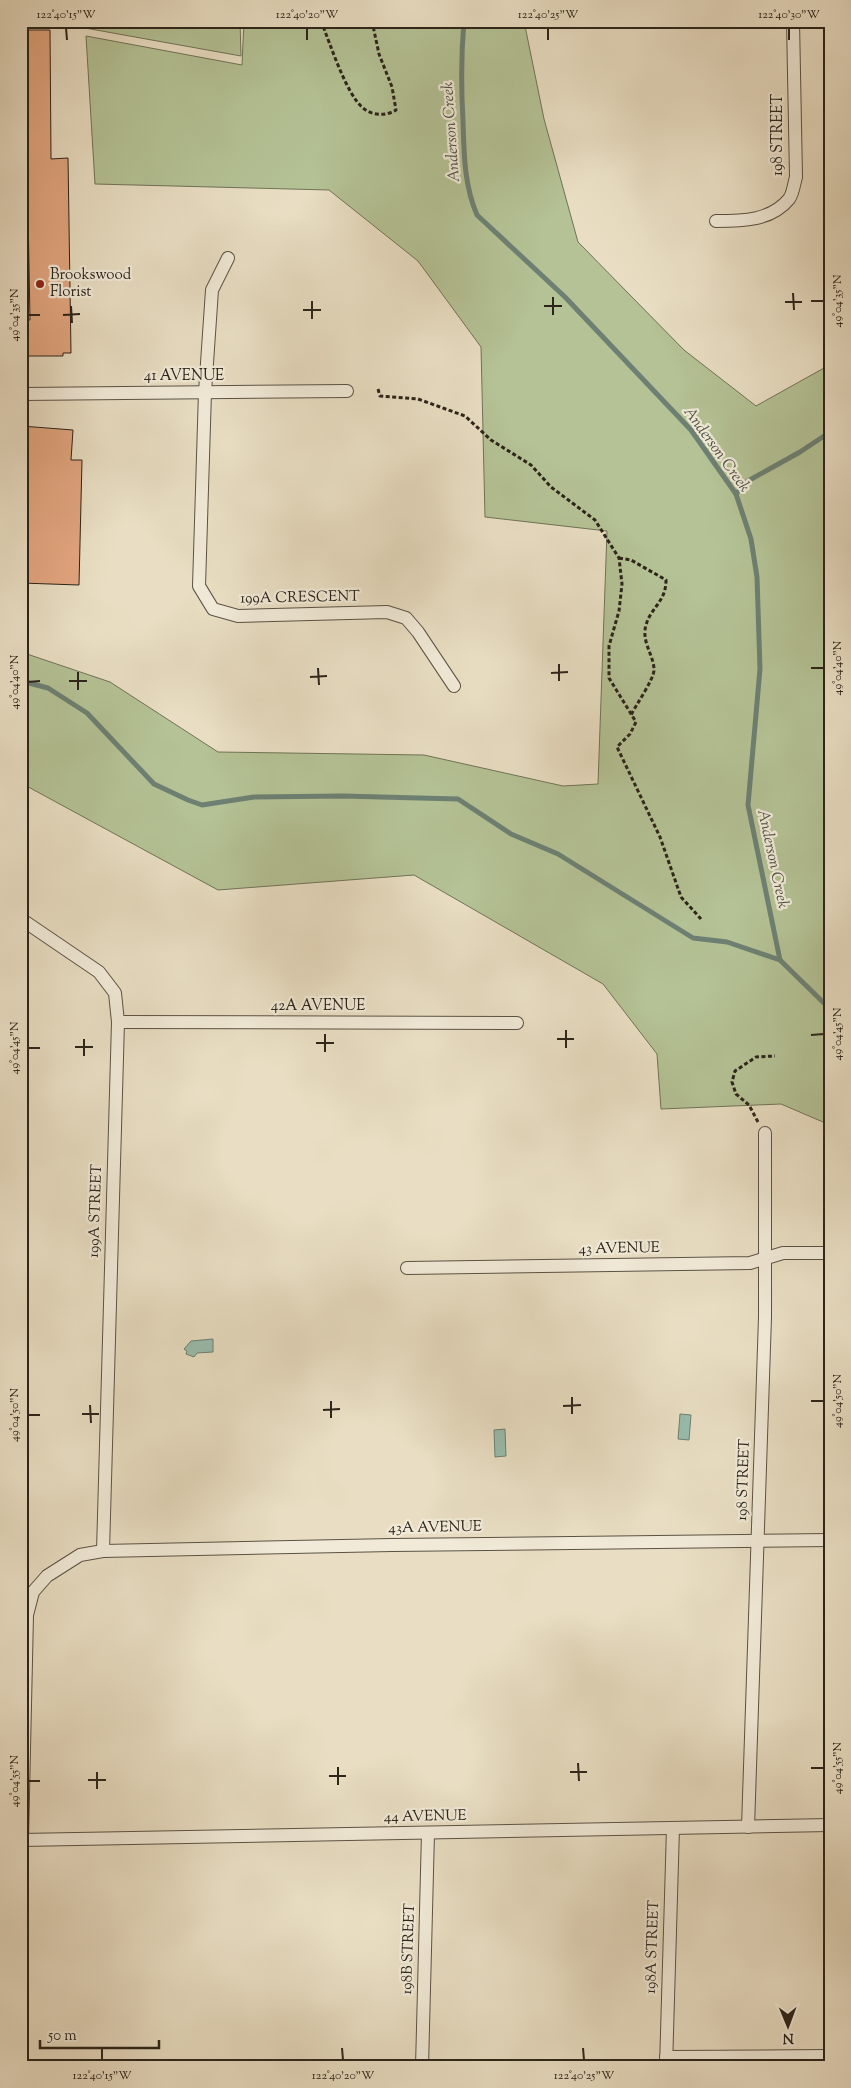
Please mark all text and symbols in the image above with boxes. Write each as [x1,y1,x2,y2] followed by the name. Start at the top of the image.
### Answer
[36,6,96,24] text: 122°40'15"W
[276,6,339,24] text: 122°40'20"W
[518,6,579,24] text: 122°40'25"W
[758,6,821,24] text: 122°40'30"W
[437,81,467,183] water label: Anderson Creek
[768,94,789,176] street label: 198 STREET
[50,265,132,303] place label: Brookswood Florist
[829,274,847,327] text: 49°04'35"N
[34,278,46,290] marker: Brookswood Florist
[6,288,24,341] text: 49°04'35"N
[144,366,224,387] street label: 41 AVENUE
[677,402,755,498] water label: Anderson Creek
[240,586,360,610] street label: 199A CRESCENT
[829,640,847,695] text: 49°04'40"N
[6,654,24,709] text: 49°04'40"N
[750,807,794,911] water label: Anderson Creek
[271,996,365,1017] street label: 42A AVENUE
[829,1007,847,1060] text: 49°04'45"N
[6,1021,24,1074] text: 49°04'45"N
[84,1163,108,1258] street label: 199A STREET
[578,1238,660,1260] street label: 43 AVENUE
[829,1374,847,1428] text: 49°04'50"N
[6,1388,24,1442] text: 49°04'50"N
[732,1438,756,1521] street label: 198 STREET
[388,1517,482,1539] street label: 43A AVENUE
[829,1741,847,1794] text: 49°04'55"N
[6,1754,24,1807] text: 49°04'55"N
[383,1806,467,1828] street label: 44 AVENUE
[641,1899,665,1994] street label: 198A STREET
[397,1903,421,1995] street label: 198B STREET
[764,2000,814,2050] north arrow
[40,2018,159,2050] scale bar
[47,2026,77,2047] text: 50 m
[782,2027,794,2047] text: N
[72,2067,132,2085] text: 122°40'15"W
[312,2067,375,2085] text: 122°40'20"W
[554,2067,615,2085] text: 122°40'25"W

